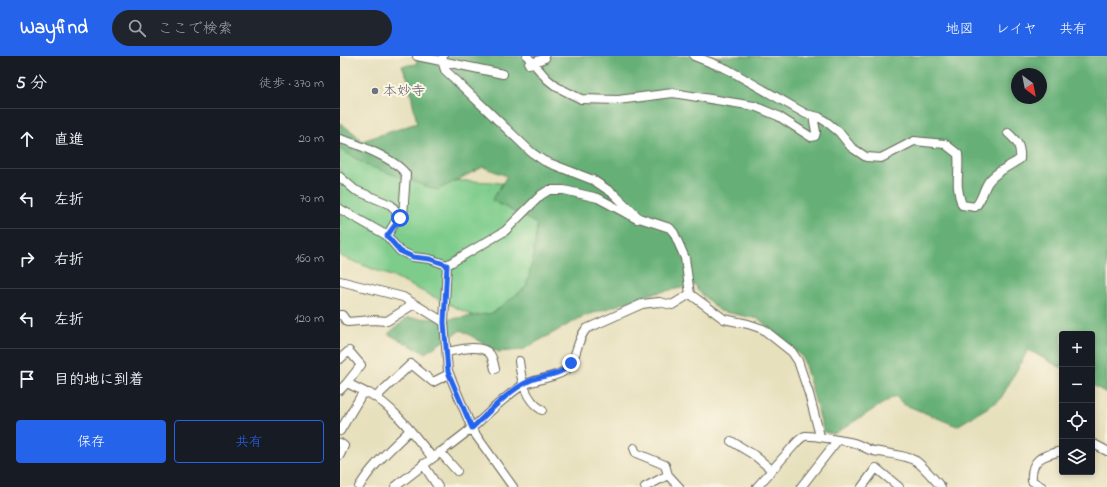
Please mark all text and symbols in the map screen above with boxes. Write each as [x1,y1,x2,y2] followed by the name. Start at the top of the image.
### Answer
[112,10,392,46] search box
[20,15,88,42] text: Wayfind
[126,17,148,39] icon: search
[158,18,233,40] text: ここで検索
[946,19,974,40] text: 地図
[996,19,1037,40] text: レイヤ
[1059,19,1087,40] text: 共有
[1011,68,1047,104] north arrow
[16,71,47,96] text: 5 分
[259,74,324,93] text: 徒歩 · 370 m
[383,81,425,102] place label: 本妙寺
[370,86,380,96] marker: 本妙寺
[16,128,38,150] icon: ahead
[54,129,84,151] text: 直進
[299,129,324,148] text: 20 m
[16,188,38,210] icon: left
[54,189,84,211] text: 左折
[300,189,324,208] text: 70 m
[391,209,409,227] route start
[16,248,38,270] icon: right
[54,249,84,271] text: 右折
[295,249,324,268] text: 160 m
[16,308,38,330] icon: left
[54,309,84,331] text: 左折
[294,309,324,328] text: 120 m
[1059,331,1095,475] map controls
[1059,331,1095,367] button: +
[562,354,580,372] route end
[1059,367,1095,403] button: −
[16,368,38,390] icon: arrive
[54,369,144,391] text: 目的地に到着
[1059,403,1095,439] button: locate
[16,420,166,463] button: 保存
[174,420,324,463] button: 共有
[1059,439,1095,475] button: layers

